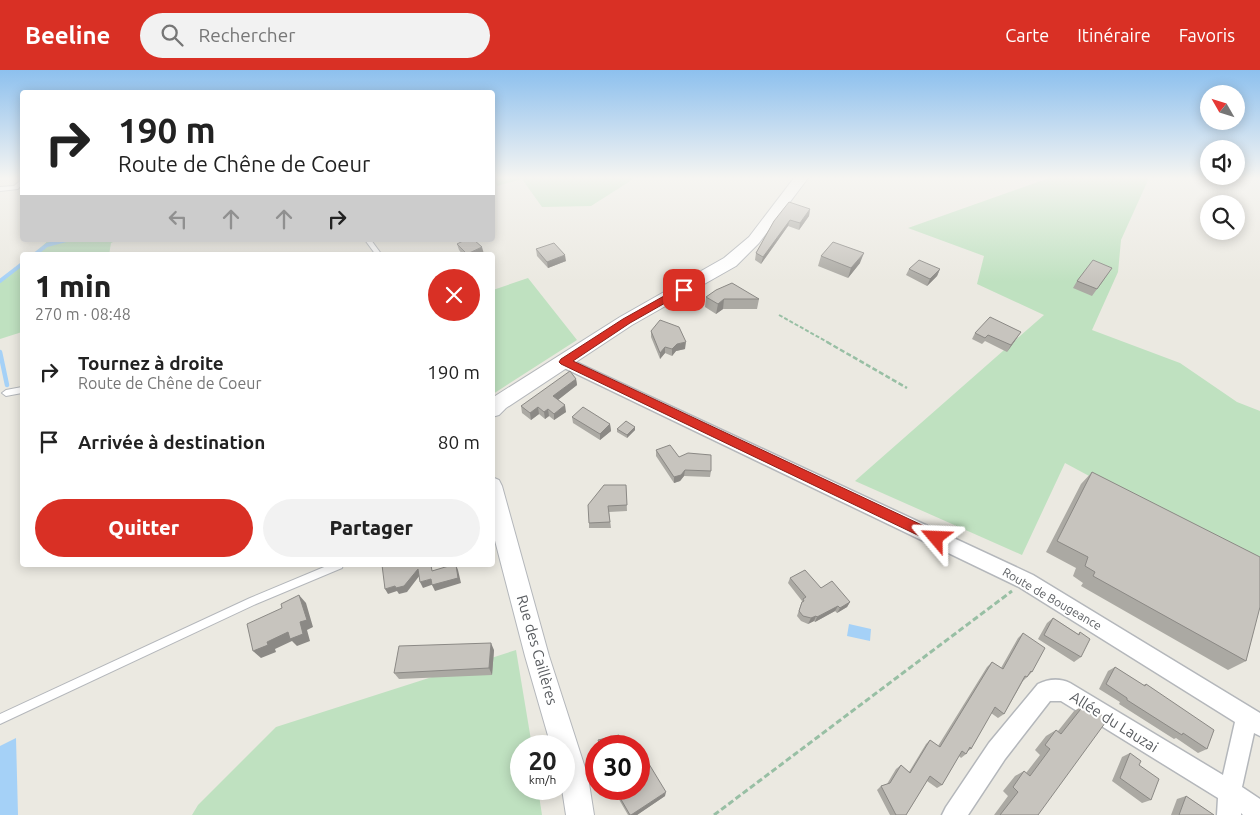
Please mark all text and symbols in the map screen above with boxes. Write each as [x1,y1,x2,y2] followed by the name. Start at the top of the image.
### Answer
[140,13,490,58] search box
[158,21,186,49] icon: search
[25,22,110,49] text: Beeline
[198,24,295,46] text: Rechercher
[1005,25,1049,45] text: Carte
[1077,25,1151,45] text: Itinéraire
[1179,25,1235,45] text: Favoris
[1200,85,1245,130] north arrow
[1200,85,1245,240] map controls
[35,110,100,175] icon: right
[118,110,216,150] text: 190 m
[1200,140,1245,185] button: sound
[118,151,370,176] text: Route de Chêne de Coeur
[1200,195,1245,240] button: search
[164,205,192,233] icon: left
[217,205,245,233] icon: ahead
[270,205,298,233] icon: ahead
[323,205,351,233] icon: right
[35,269,111,303] text: 1 min
[428,269,480,321] button: close
[663,269,705,311] pin
[670,276,698,304] icon: arrive
[35,305,131,323] text: 270 m · 08:48
[78,352,224,374] text: Tournez à droite
[35,358,63,386] icon: right
[427,361,480,383] text: 190 m
[78,374,262,392] text: Route de Chêne de Coeur
[35,428,63,456] icon: arrive
[78,431,265,453] text: Arrivée à destination
[438,431,480,453] text: 80 m
[35,499,253,557] button: Quitter
[263,499,480,557] button: Partager
[909,511,961,563] position arrow
[1001,565,1104,632] street label: Route de Bougeance
[514,593,561,707] street label: Rue des Caillères
[1067,688,1161,755] street label: Allée du Lauzai
[585,735,650,800] speed limit sign: 30
[528,747,557,775] text: 20
[529,773,556,786] text: km/h

